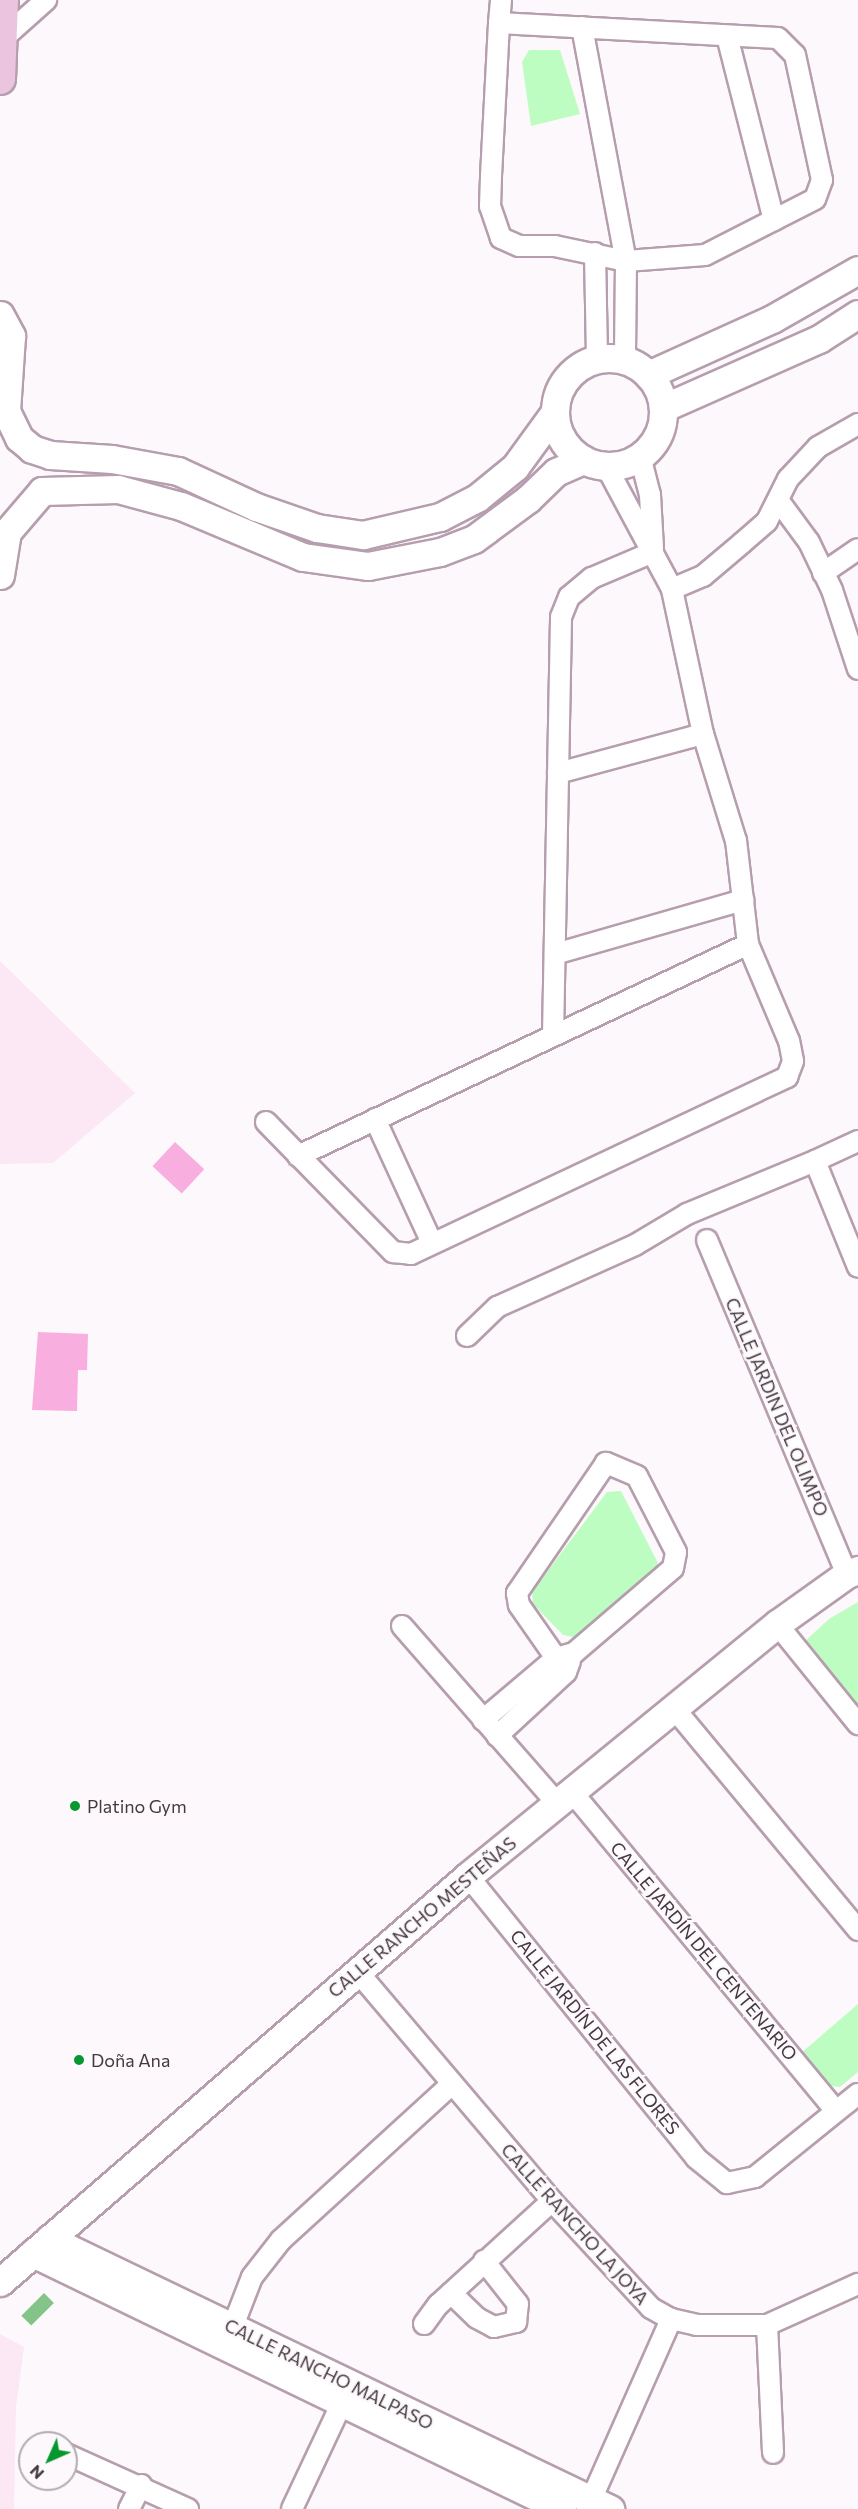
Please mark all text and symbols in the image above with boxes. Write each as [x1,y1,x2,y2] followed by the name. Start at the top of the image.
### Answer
[721,1294,833,1520] street label: CALLE JARDIN DEL OLIMPO
[87,1795,187,1817] place label: Platino Gym
[68,1799,82,1813] marker: Platino Gym
[324,1832,520,2002] street label: CALLE RANCHO MESTEÑAS
[606,1837,802,2065] street label: CALLE JARDÍN DEL CENTENARIO
[506,1925,684,2139] street label: CALLE JARDÍN DE LAS FLORES
[91,2049,170,2071] place label: Doña Ana
[72,2053,86,2067] marker: Doña Ana
[497,2139,653,2309] street label: CALLE RANCHO LA JOYA
[221,2314,437,2434] street label: CALLE RANCHO MALPASO
[18,2431,78,2491] north arrow
[25,2462,47,2484] text: N

